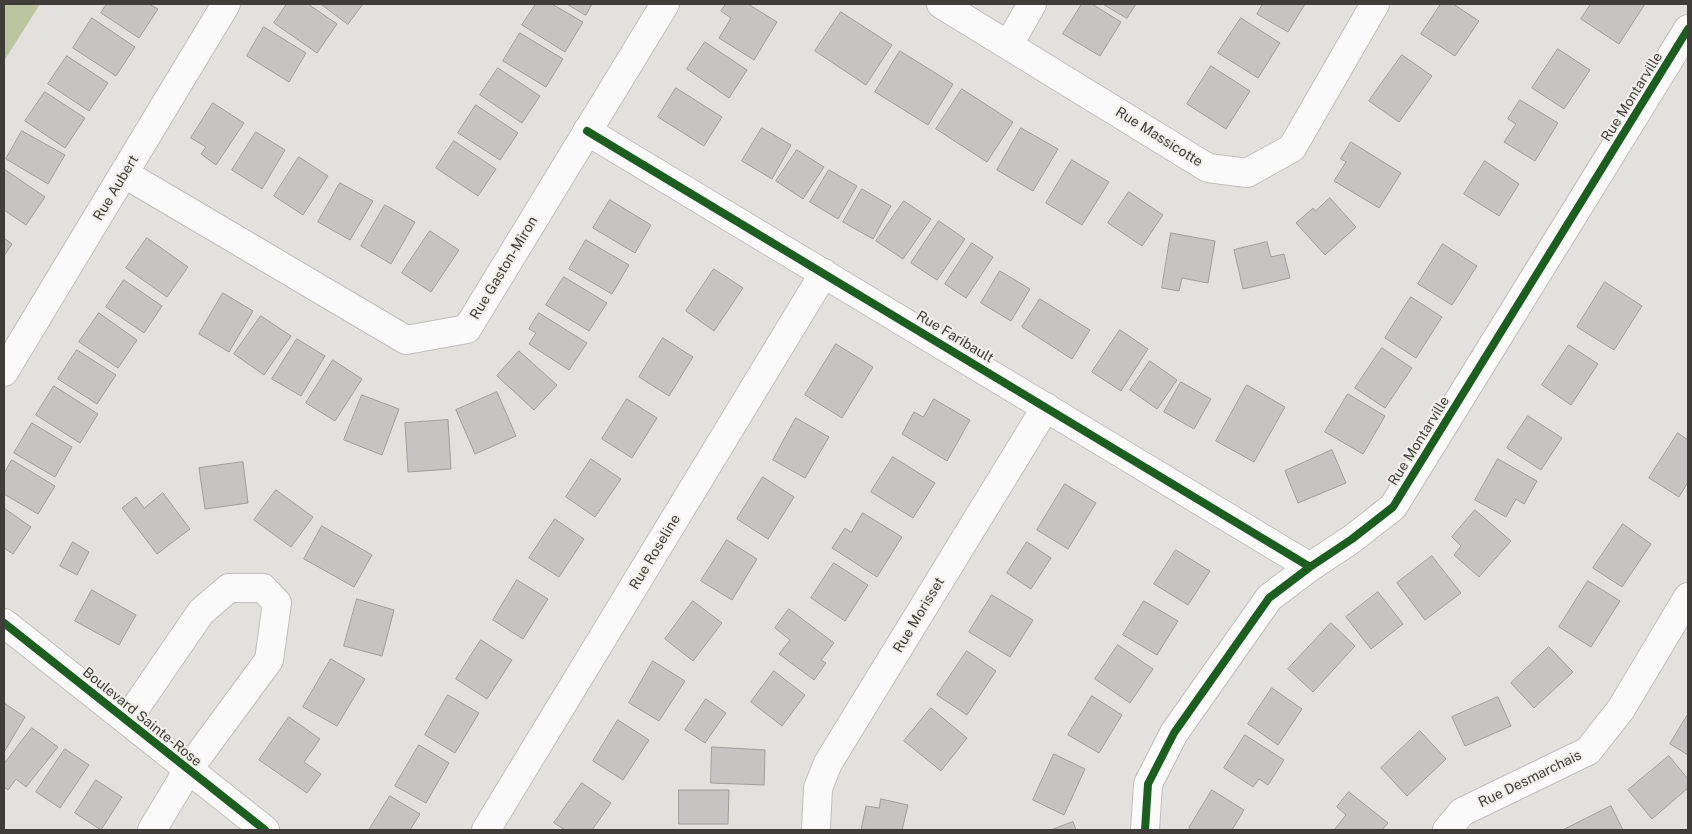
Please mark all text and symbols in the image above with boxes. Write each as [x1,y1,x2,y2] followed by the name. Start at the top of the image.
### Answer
[1598,49,1666,145] street label: Rue Montarville
[1112,104,1206,170] street label: Rue Massicotte
[90,152,142,224] street label: Rue Aubert
[467,213,541,323] street label: Rue Gaston-Miron
[913,307,997,367] street label: Rue Faribault
[1385,393,1453,489] street label: Rue Montarville
[626,511,684,593] street label: Rue Roseline
[890,574,948,656] street label: Rue Morisset
[79,664,205,770] street label: Boulevard Sainte-Rose
[1476,747,1584,811] street label: Rue Desmarchais

